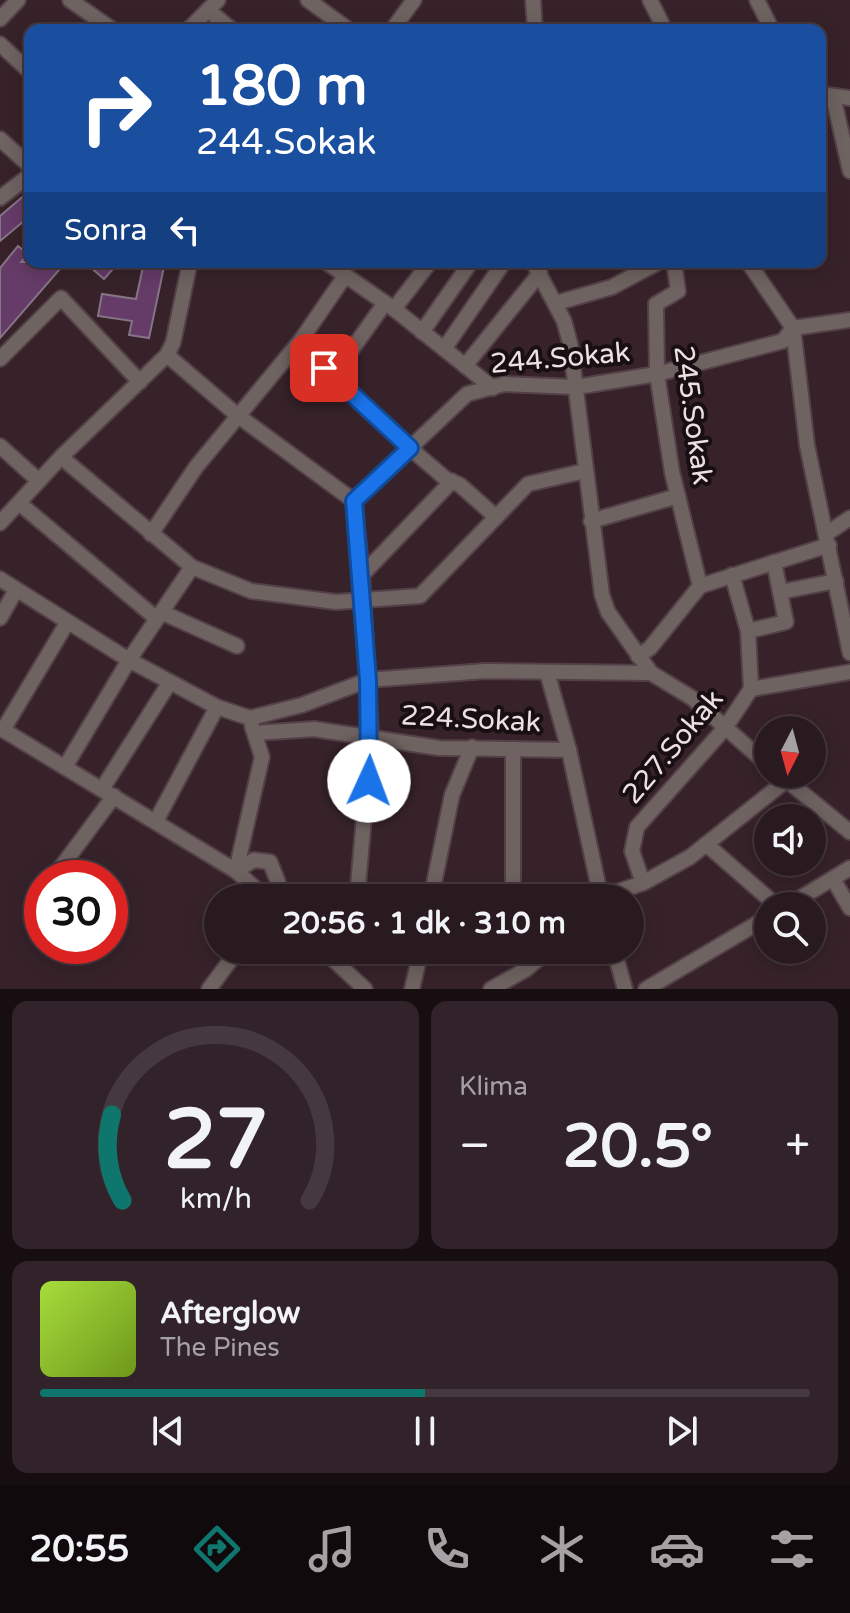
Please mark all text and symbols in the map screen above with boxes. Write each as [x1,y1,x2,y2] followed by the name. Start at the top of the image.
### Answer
[196,53,367,120] text: 180 m
[64,56,168,160] icon: right
[196,121,376,164] text: 244.Sokak
[163,208,207,252] icon: left
[64,212,147,249] text: Sonra
[290,334,358,402] pin
[489,335,631,381] street label: 244.Sokak
[666,343,720,487] street label: 245.Sokak
[302,346,346,390] icon: arrive
[615,683,730,811] street label: 227.Sokak
[400,698,542,740] street label: 224.Sokak
[754,716,826,788] north arrow
[754,716,826,964] map controls
[327,739,411,823] position arrow
[754,804,826,876] button: sound
[24,860,128,964] speed limit sign: 30
[754,892,826,964] button: search
[282,905,566,942] text: 20:56 · 1 dk · 310 m
[459,1071,528,1102] text: Klima
[163,1091,268,1191] text: 27
[563,1111,713,1183] text: 20.5°
[459,1120,490,1173] text: −
[785,1120,810,1173] text: +
[180,1182,251,1216] text: km/h
[160,1295,300,1332] text: Afterglow
[160,1332,280,1363] text: The Pines
[146,1409,190,1453] icon: previous
[403,1409,447,1453] icon: pause
[660,1409,704,1453] icon: next
[189,1521,245,1577] icon: directions
[304,1521,360,1577] icon: music
[419,1521,475,1577] icon: phone
[534,1521,590,1577] icon: climate
[649,1521,705,1577] icon: car
[764,1521,820,1577] icon: filters
[30,1528,129,1571] text: 20:55

